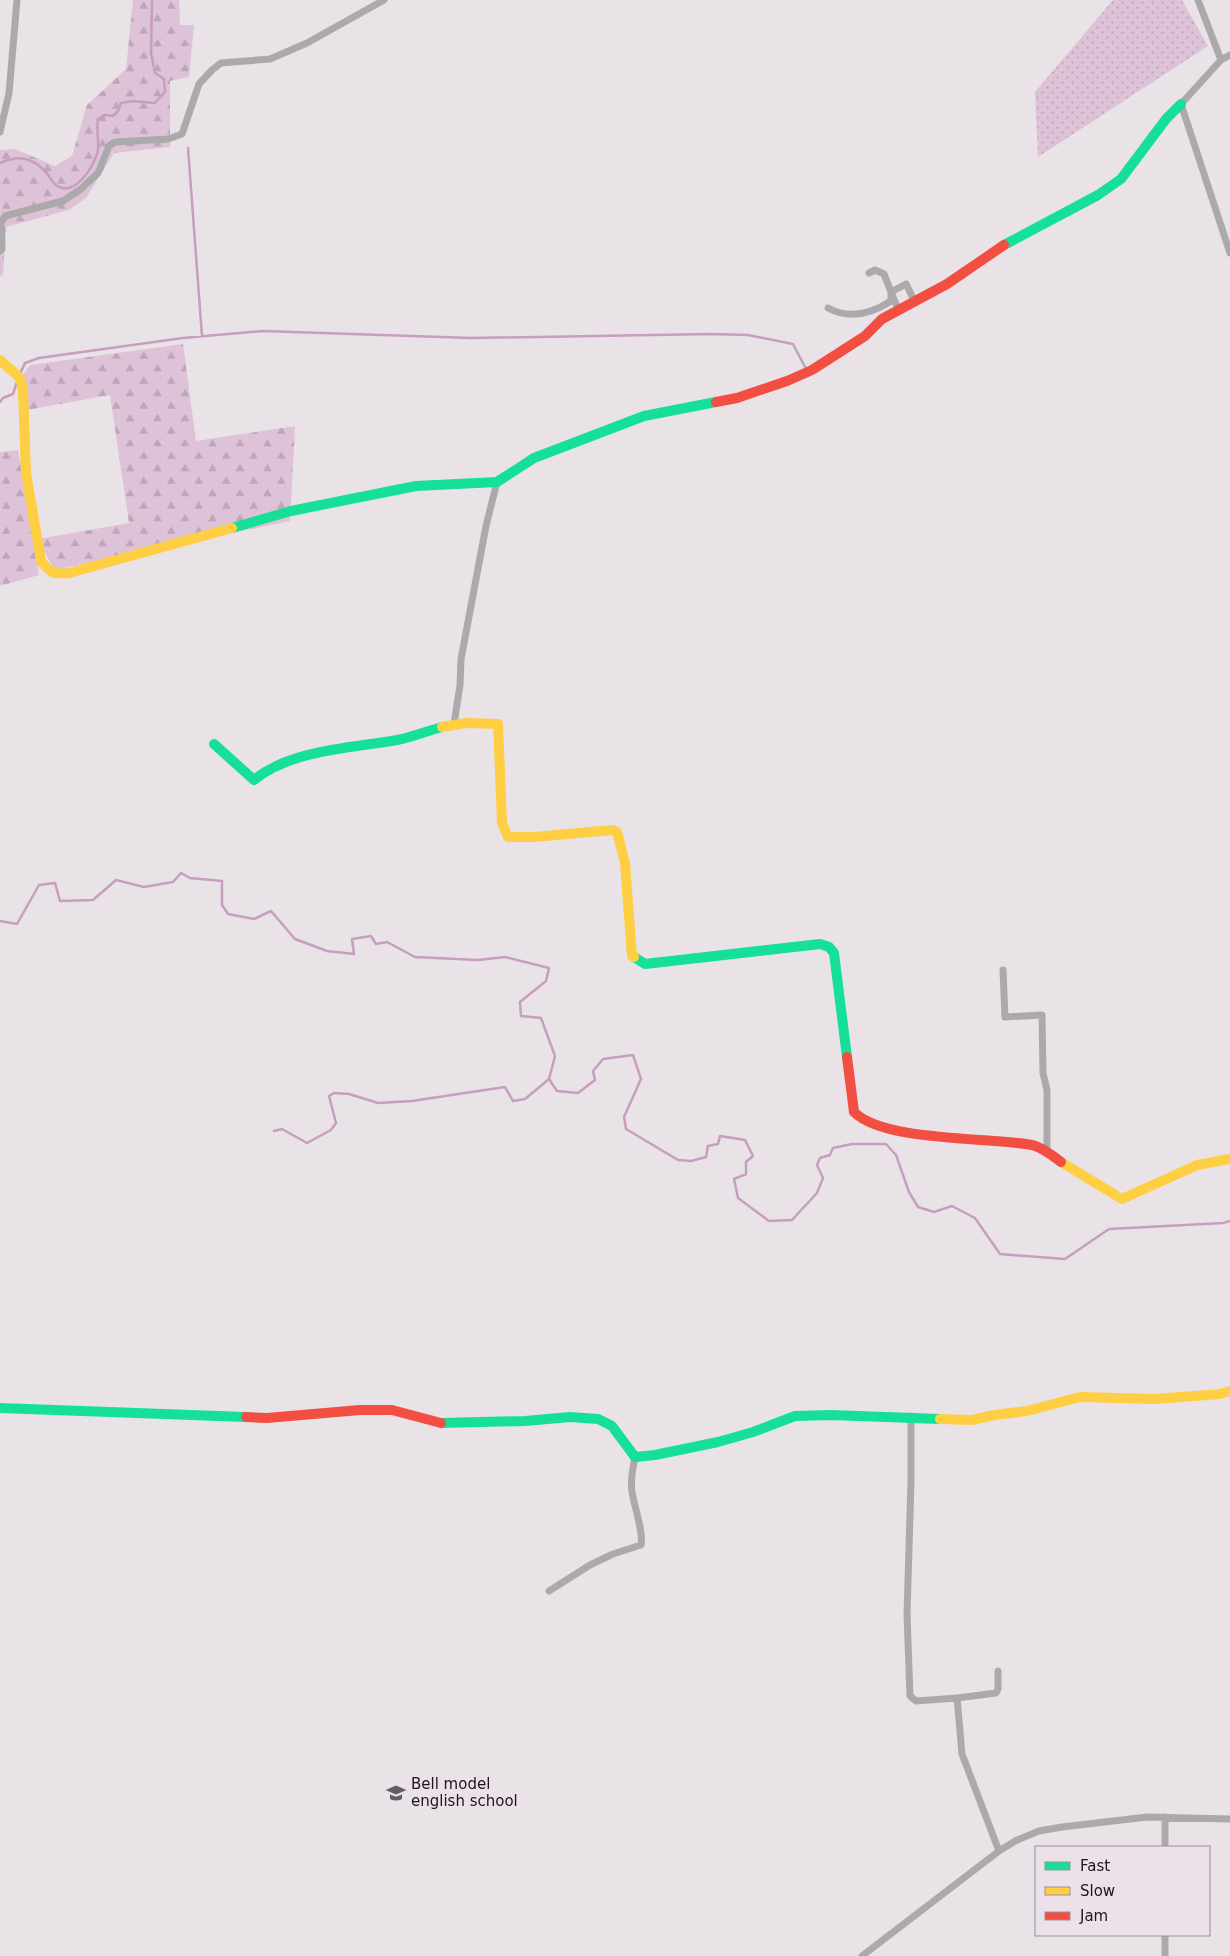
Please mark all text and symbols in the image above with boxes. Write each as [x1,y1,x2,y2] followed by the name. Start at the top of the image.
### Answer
[411,1775,518,1810] place label: Bell model english school
[385,1782,407,1804] school or university icon: Bell model english school
[1035,1846,1210,1936] legend
[1080,1857,1110,1875] text: Fast
[1080,1882,1115,1900] text: Slow
[1079,1907,1108,1925] text: Jam

